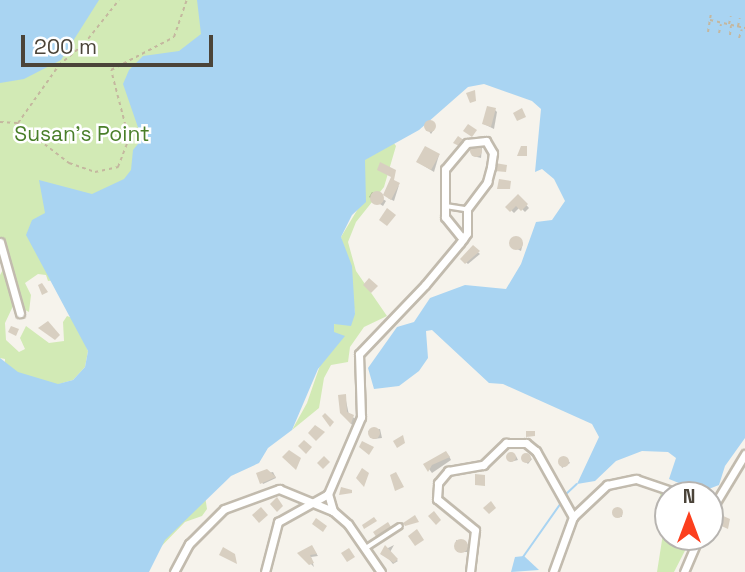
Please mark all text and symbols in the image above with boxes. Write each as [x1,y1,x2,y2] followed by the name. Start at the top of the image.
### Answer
[24,21,217,65] scale bar
[34,33,97,60] text: 200 m
[14,121,150,147] park label: Susan's Point
[654,481,724,551] north arrow
[683,484,695,509] text: N

